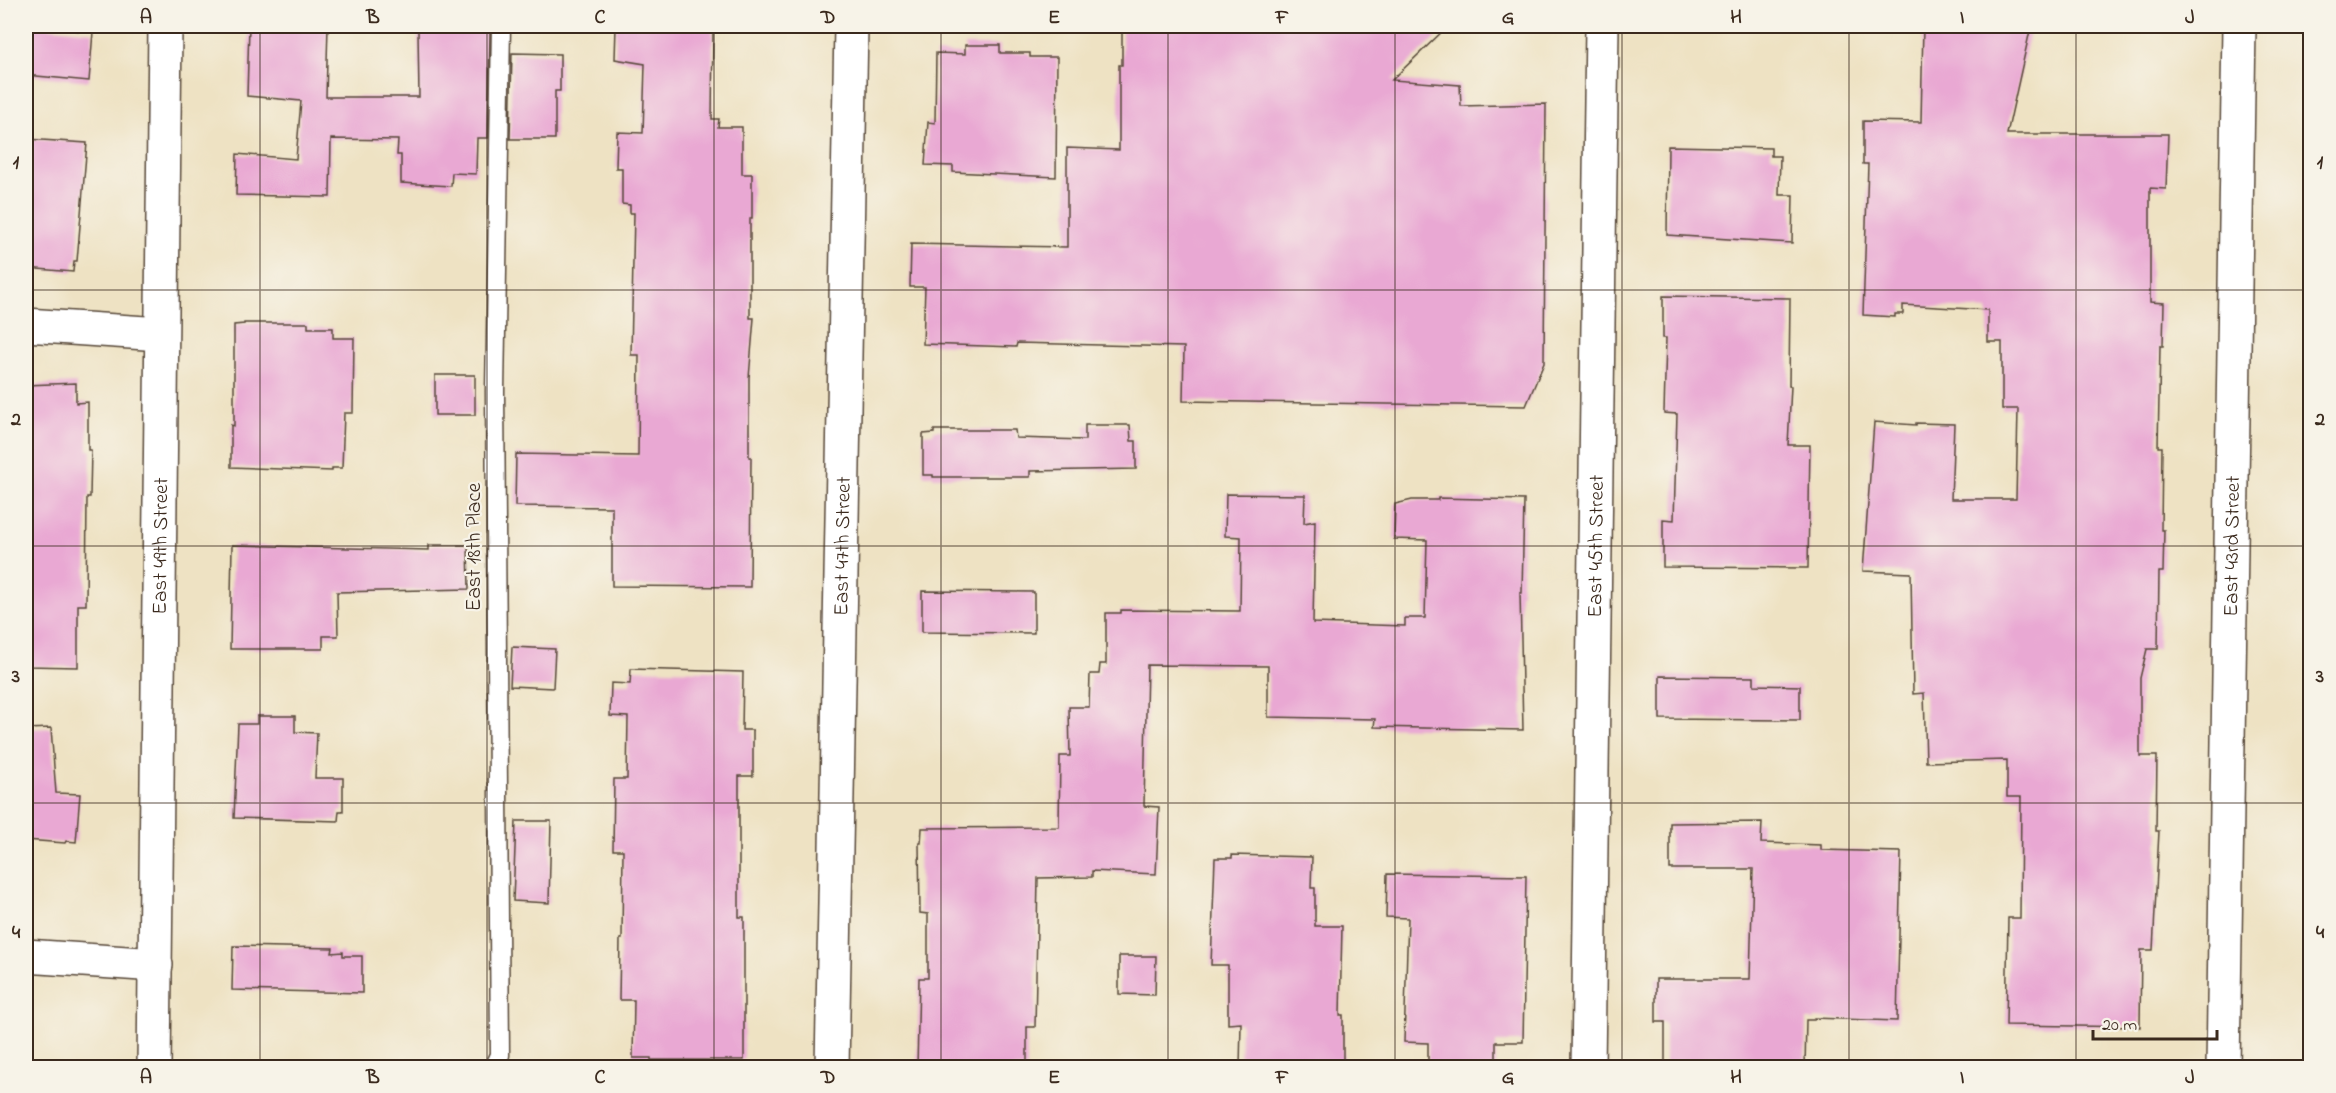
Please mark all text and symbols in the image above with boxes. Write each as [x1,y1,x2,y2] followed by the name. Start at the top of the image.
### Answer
[140,4,152,33] text: A
[365,4,380,33] text: B
[595,4,606,33] text: C
[820,4,835,33] text: D
[1048,4,1060,33] text: E
[1275,4,1289,33] text: F
[1502,4,1515,33] text: G
[1730,4,1742,33] text: H
[1960,4,1965,33] text: I
[2185,4,2195,33] text: J
[13,149,20,178] text: 1
[2317,149,2324,178] text: 1
[10,406,21,435] text: 2
[2314,406,2325,435] text: 2
[1581,474,1613,618] street label: East 45th Street
[2217,475,2249,617] street label: East 43rd Street
[827,476,860,616] street label: East 47th Street
[146,477,177,615] street label: East 49th Street
[460,482,490,611] street label: East 18th Place
[11,663,20,692] text: 3
[2315,663,2324,692] text: 3
[12,919,21,948] text: 4
[2316,919,2325,948] text: 4
[2093,1003,2218,1041] scale bar
[2102,1013,2137,1039] text: 20 m
[140,1064,152,1093] text: A
[365,1064,380,1093] text: B
[595,1064,606,1093] text: C
[820,1064,835,1093] text: D
[1048,1064,1060,1093] text: E
[1275,1064,1289,1093] text: F
[1502,1064,1515,1093] text: G
[1730,1064,1742,1093] text: H
[1960,1064,1965,1093] text: I
[2185,1064,2195,1093] text: J

